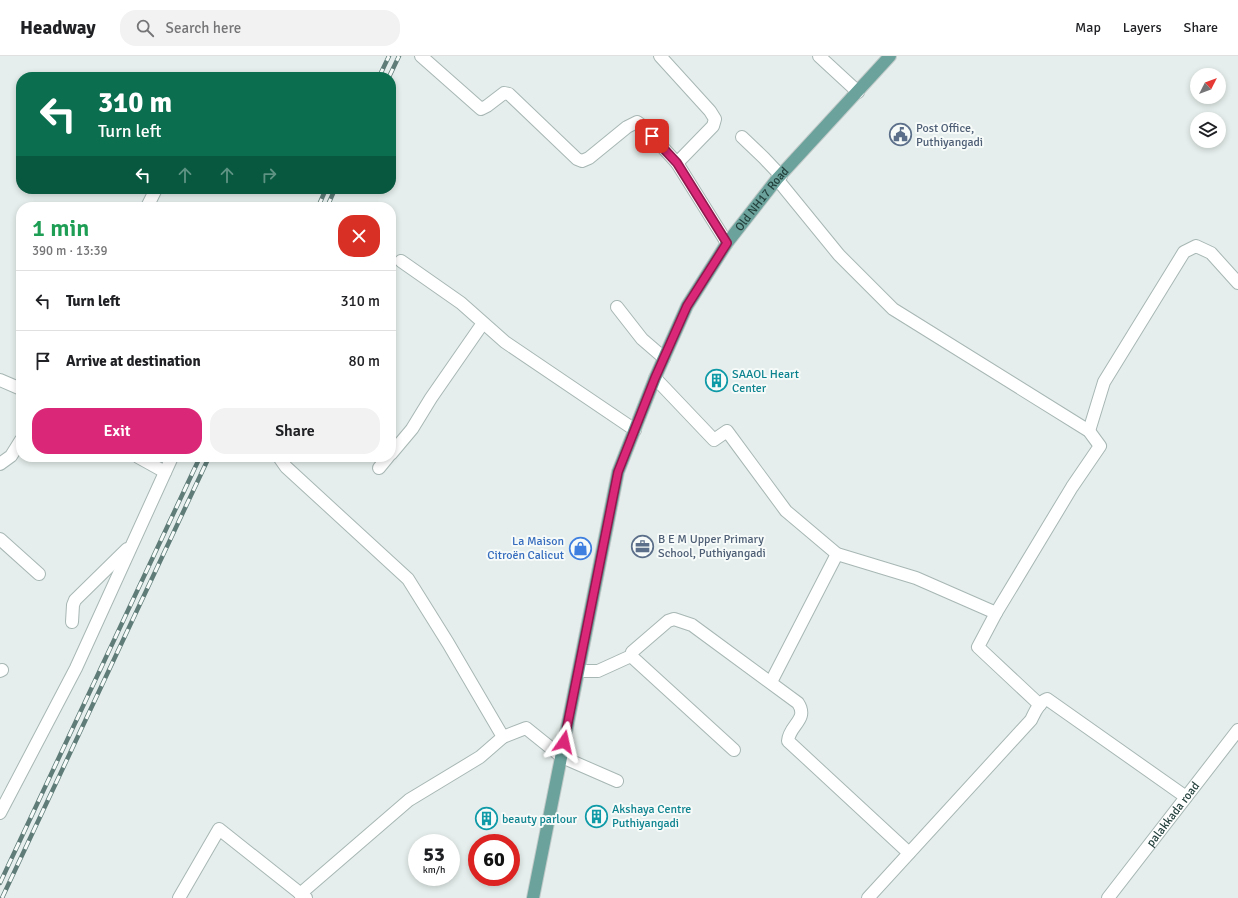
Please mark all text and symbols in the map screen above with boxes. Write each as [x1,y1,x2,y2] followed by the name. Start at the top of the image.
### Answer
[120,10,400,46] search box
[20,16,96,40] text: Headway
[134,17,156,39] icon: search
[166,19,241,37] text: Search here
[1075,19,1101,36] text: Map
[1123,19,1162,36] text: Layers
[1184,19,1218,36] text: Share
[1190,68,1226,104] north arrow
[1190,68,1226,148] map controls
[98,86,172,120] text: 310 m
[32,88,84,140] icon: left
[1190,112,1226,148] button: layers
[635,119,669,153] pin
[98,120,161,142] text: Turn left
[916,121,983,150] place label: Post Office, Puthiyangadi
[887,122,913,148] public building icon: Post Office, Puthiyangadi
[641,125,663,147] icon: arrive
[132,164,154,186] icon: left
[174,164,196,186] icon: ahead
[216,164,238,186] icon: ahead
[258,164,280,186] icon: right
[732,164,792,234] street label: Old NH17 Road
[32,213,89,243] text: 1 min
[338,215,380,257] button: close
[32,243,108,259] text: 390 m · 13:39
[32,290,54,312] icon: left
[66,292,120,310] text: Turn left
[340,292,380,310] text: 310 m
[32,350,54,372] icon: arrive
[66,352,201,370] text: Arrive at destination
[349,352,380,370] text: 80 m
[732,367,799,396] place label: SAAOL Heart Center
[703,368,729,394] building icon: SAAOL Heart Center
[32,408,202,454] button: Exit
[210,408,380,454] button: Share
[658,532,766,561] place label: B E M Upper Primary School, Puthiyangadi
[630,533,656,559] office icon: B E M Upper Primary School, Puthiyangadi
[487,534,564,563] place label: La Maison Citroën Calicut
[567,535,593,561] shop icon: La Maison Citroën Calicut
[543,721,585,763] position arrow
[1143,779,1203,850] street label: palakkada road
[612,802,691,831] place label: Akshaya Centre Puthiyangadi
[584,803,610,829] building icon: Akshaya Centre Puthiyangadi
[473,806,499,832] building icon: beauty parlour
[502,812,578,827] place label: beauty parlour
[468,834,520,886] speed limit sign: 60
[423,842,445,867] text: 53
[423,864,445,876] text: km/h

